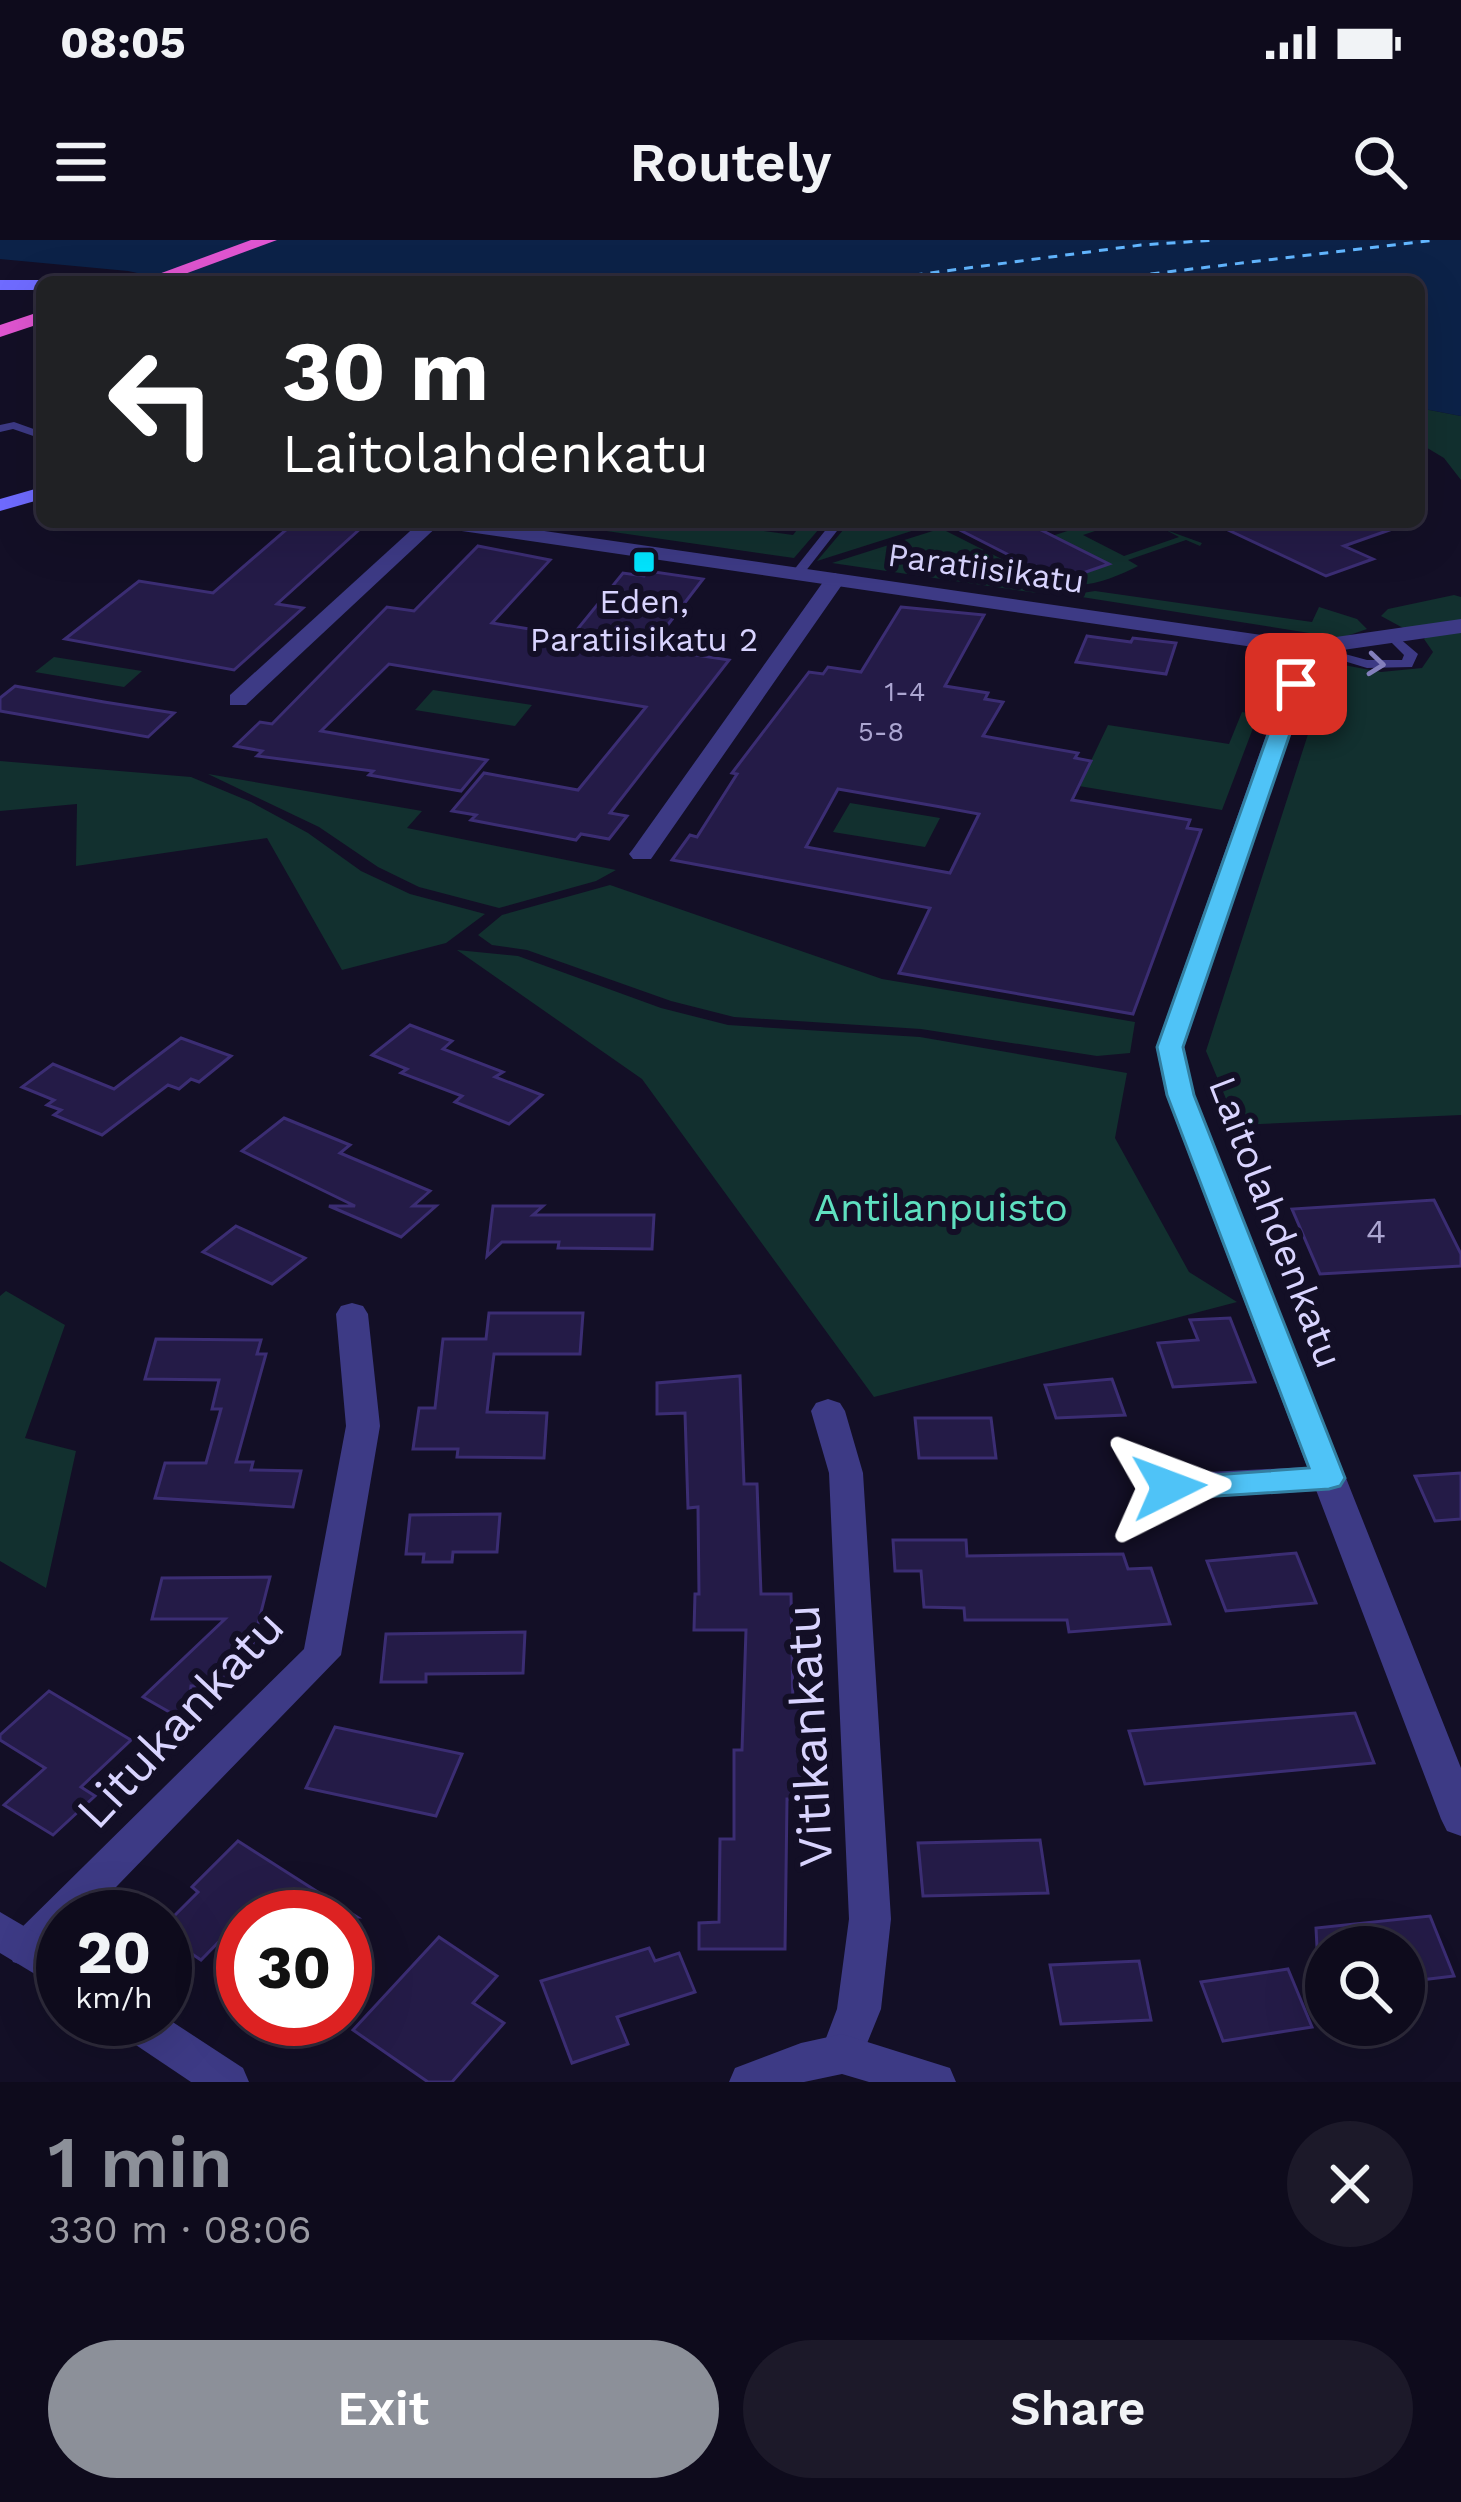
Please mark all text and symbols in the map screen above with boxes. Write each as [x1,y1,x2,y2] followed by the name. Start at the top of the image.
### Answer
[60,16,186,69] text: 08:05
[48,129,114,195] icon: menu
[1347,129,1413,195] icon: search
[629,131,832,194] text: Routely
[282,322,489,420] text: 30 m
[84,324,240,480] icon: left
[282,422,709,485] text: Laitolahdenkatu
[885,535,1087,601] street label: Paratiisikatu
[631,549,657,575] marker: Eden, Paratiisikatu 2
[530,582,758,659] place label: Eden, Paratiisikatu 2
[1245,633,1347,735] pin
[1366,650,1386,676] one-way arrow
[1263,651,1329,717] icon: arrive
[885,676,925,708] house number: 1-4
[858,716,904,748] house number: 5-8
[1200,1070,1352,1374] street label: Laitolahdenkatu
[814,1185,1068,1230] park label: Antilanpuisto
[1366,1212,1386,1251] house number: 4
[1106,1424,1232,1550] position arrow
[65,1598,295,1840] street label: Litukankatu
[774,1603,844,1869] street label: Vitikankatu
[216,1890,372,2046] speed limit sign: 30
[77,1917,151,1988] text: 20
[1305,1926,1425,2046] map controls
[1305,1926,1425,2046] button: search
[75,1980,153,2015] text: km/h
[48,2120,233,2204] text: 1 min
[1287,2121,1413,2247] button: close
[48,2207,311,2252] text: 330 m · 08:06
[48,2340,719,2478] button: Exit
[743,2340,1413,2478] button: Share

